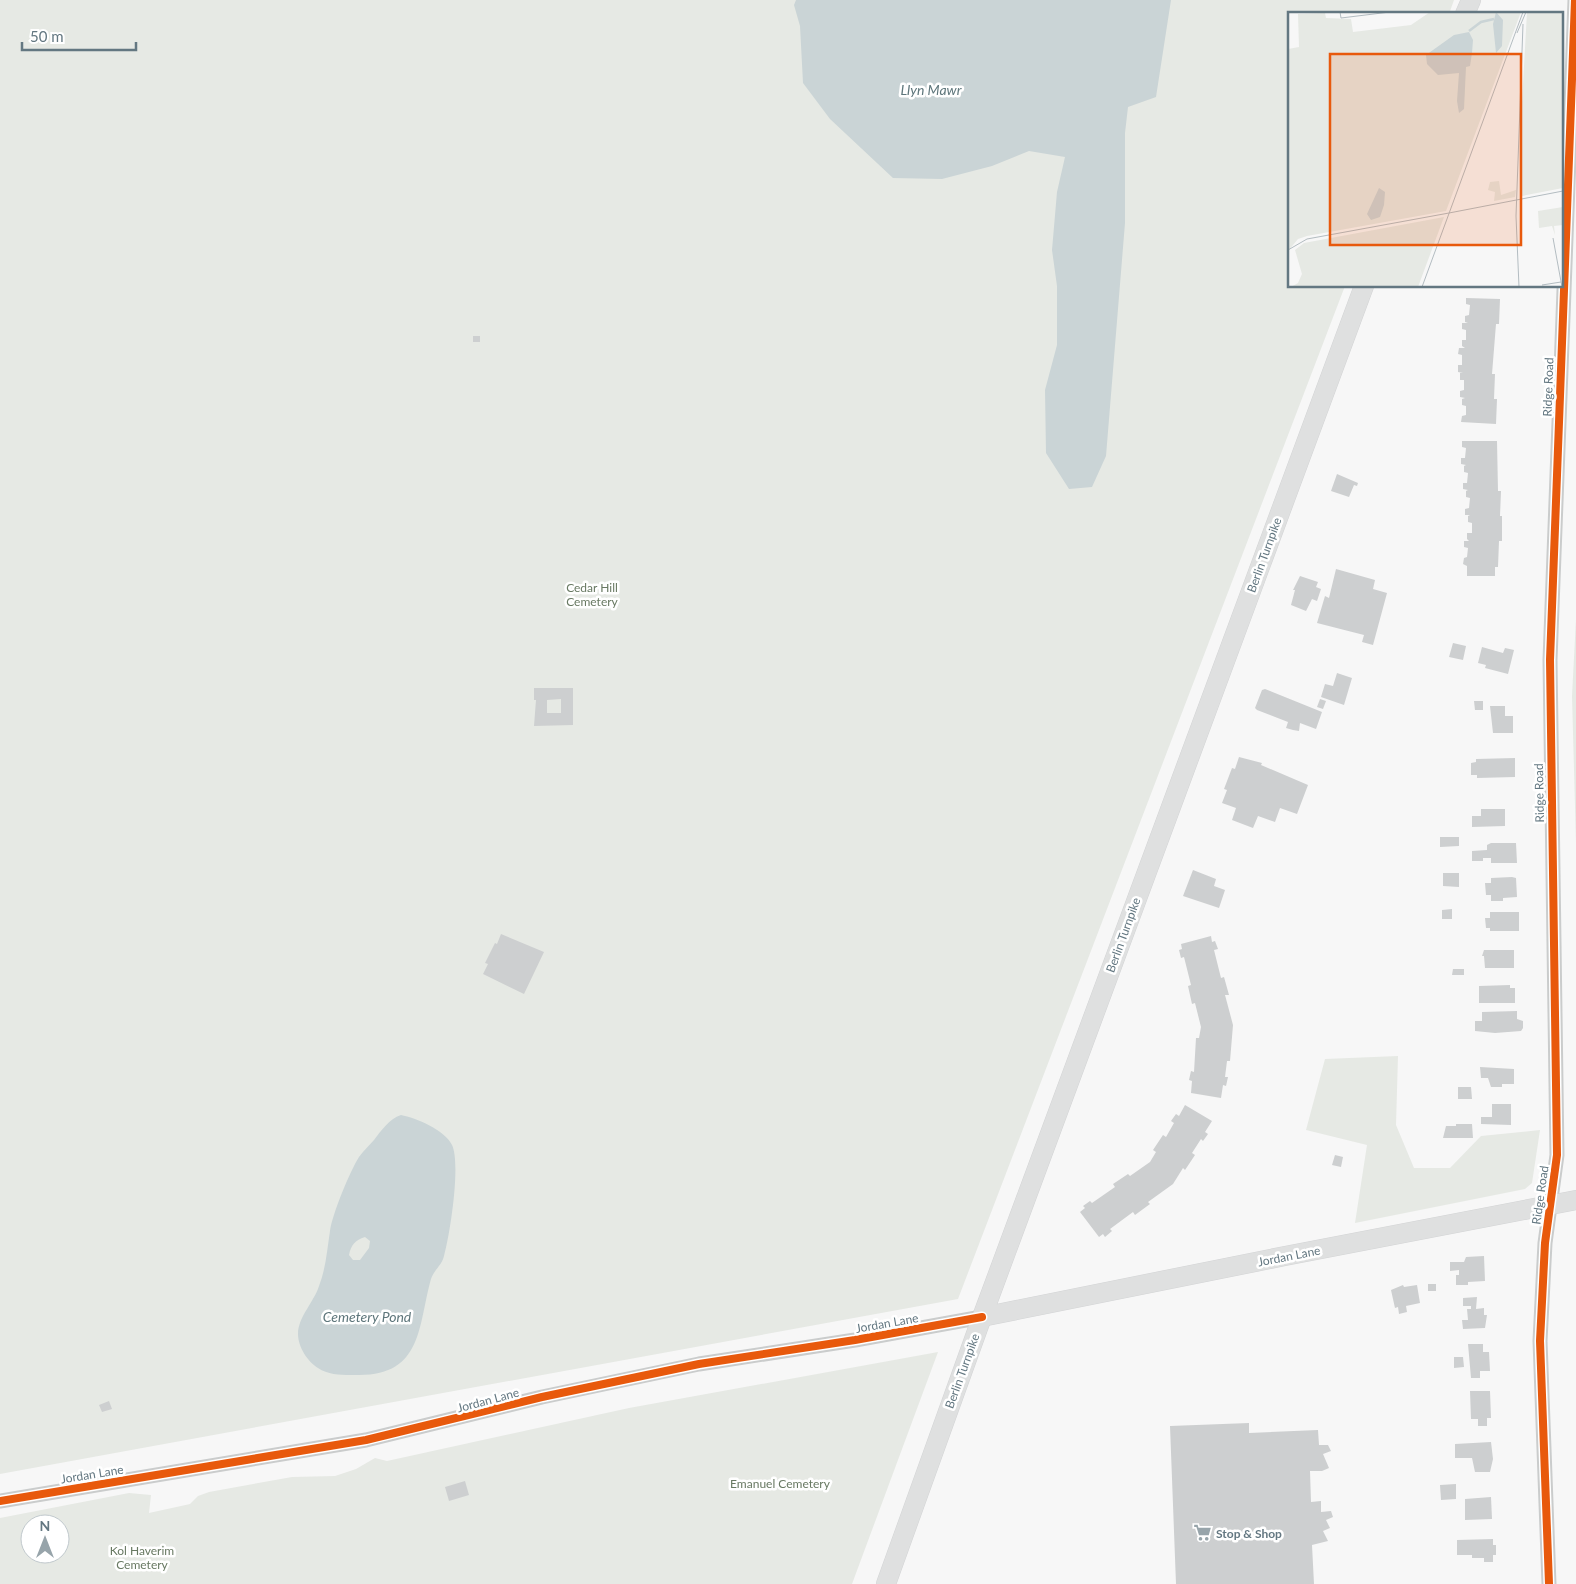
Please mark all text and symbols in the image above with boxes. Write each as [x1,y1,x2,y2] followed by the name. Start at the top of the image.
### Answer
[1288,12,1564,288] inset map
[22,20,136,52] scale bar
[30,27,64,45] text: 50 m
[900,81,962,98] water label: Llyn Mawr
[1539,357,1557,417] street label: Ridge Road
[1243,515,1285,595] street label: Berlin Turnpike
[566,580,619,609] park label: Cedar Hill Cemetery
[1531,763,1547,823] street label: Ridge Road
[1102,895,1144,975] street label: Berlin Turnpike
[1528,1165,1552,1225] street label: Ridge Road
[1256,1243,1322,1269] street label: Jordan Lane
[323,1308,412,1325] water label: Cemetery Pond
[854,1310,920,1336] street label: Jordan Lane
[941,1331,983,1411] street label: Berlin Turnpike
[455,1385,521,1415] street label: Jordan Lane
[60,1462,124,1486] street label: Jordan Lane
[730,1476,831,1491] park label: Emanuel Cemetery
[20,1514,70,1564] north arrow
[40,1517,50,1534] text: N
[1192,1523,1212,1543] supermarket icon: Stop & Shop
[1216,1526,1282,1541] place label: Stop & Shop
[110,1543,174,1572] park label: Kol Haverim Cemetery

